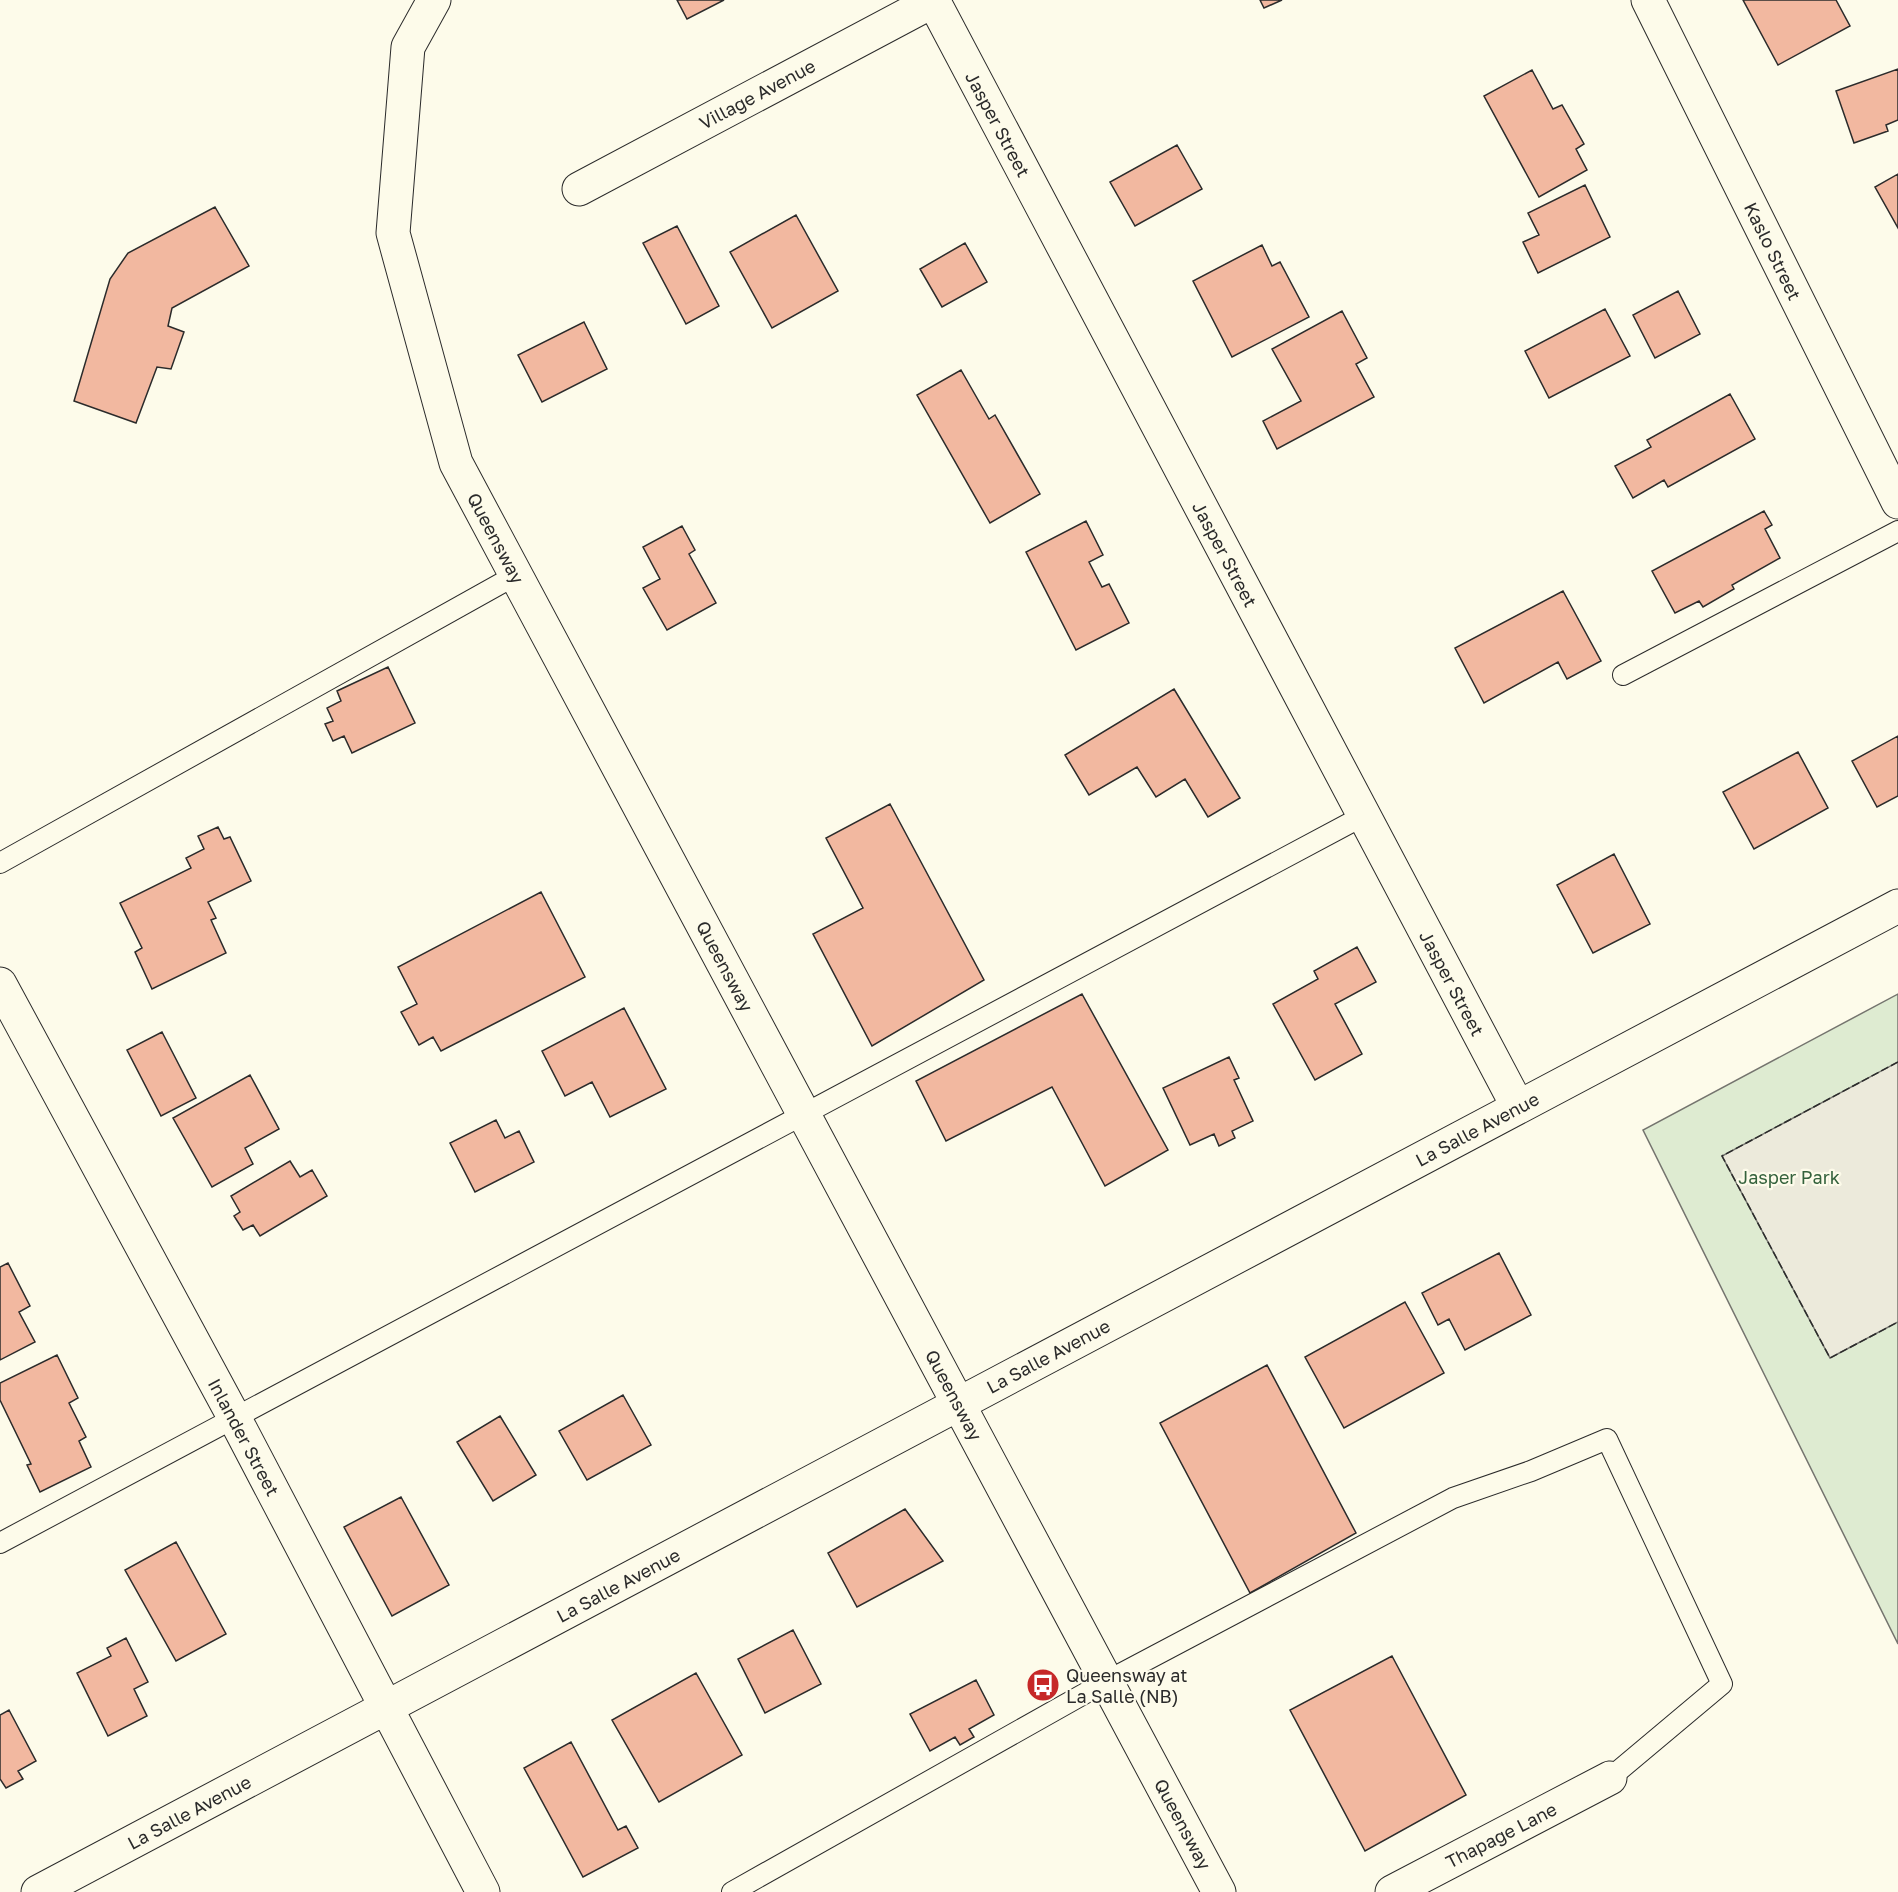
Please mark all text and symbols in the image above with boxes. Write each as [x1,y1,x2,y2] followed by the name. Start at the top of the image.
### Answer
[695,54,819,134] street label: Village Avenue
[961,68,1035,180] street label: Jasper Street
[1740,198,1806,304] street label: Kaslo Street
[463,489,529,587] street label: Queensway
[1188,498,1262,610] street label: Jasper Street
[692,917,758,1015] street label: Queensway
[1415,927,1489,1039] street label: Jasper Street
[1412,1087,1542,1171] street label: La Salle Avenue
[1738,1166,1840,1188] park label: Jasper Park
[983,1314,1113,1398] street label: La Salle Avenue
[921,1346,987,1444] street label: Queensway
[204,1374,284,1500] street label: Inlander Street
[553,1543,683,1627] street label: La Salle Avenue
[1066,1664,1188,1707] place label: Queensway at La Salle (NB)
[1025,1667,1061,1703] bus stop icon: Queensway at La Salle (NB)
[124,1770,254,1854] street label: La Salle Avenue
[1150,1775,1216,1873] street label: Queensway
[1442,1798,1560,1872] street label: Thapage Lane

